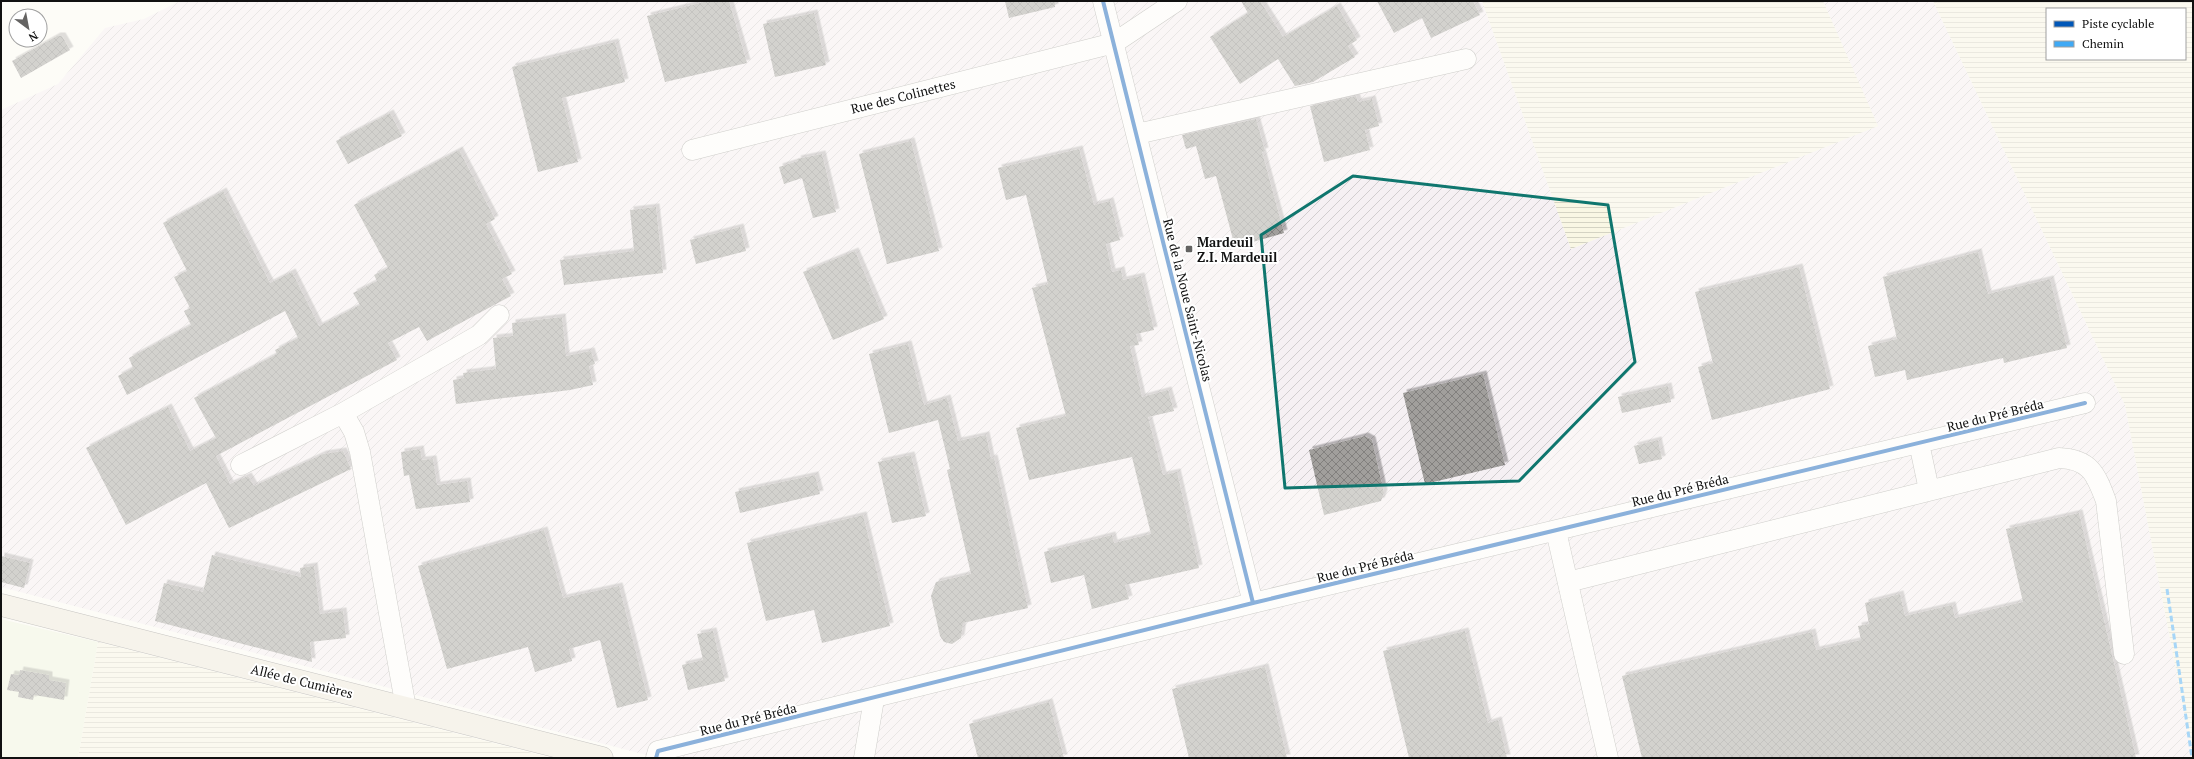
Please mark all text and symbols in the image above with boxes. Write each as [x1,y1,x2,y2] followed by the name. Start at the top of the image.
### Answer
[8,8,48,48] north arrow
[2046,8,2186,60] legend
[2082,16,2154,31] text: Piste cyclable
[25,28,41,45] text: N
[2082,36,2124,51] text: Chemin
[849,74,957,118] street label: Rue des Colinettes
[1159,217,1217,383] street label: Rue de la Noue Saint-Nicolas
[1197,233,1277,266] place label: Mardeuil Z.I. Mardeuil
[1184,244,1194,254] marker: Mardeuil Z.I. Mardeuil
[1945,394,2046,436] street label: Rue du Pré Bréda
[1630,469,1731,511] street label: Rue du Pré Bréda
[1315,545,1416,587] street label: Rue du Pré Bréda
[249,660,355,702] street label: Allée de Cumières
[698,698,799,740] street label: Rue du Pré Bréda

